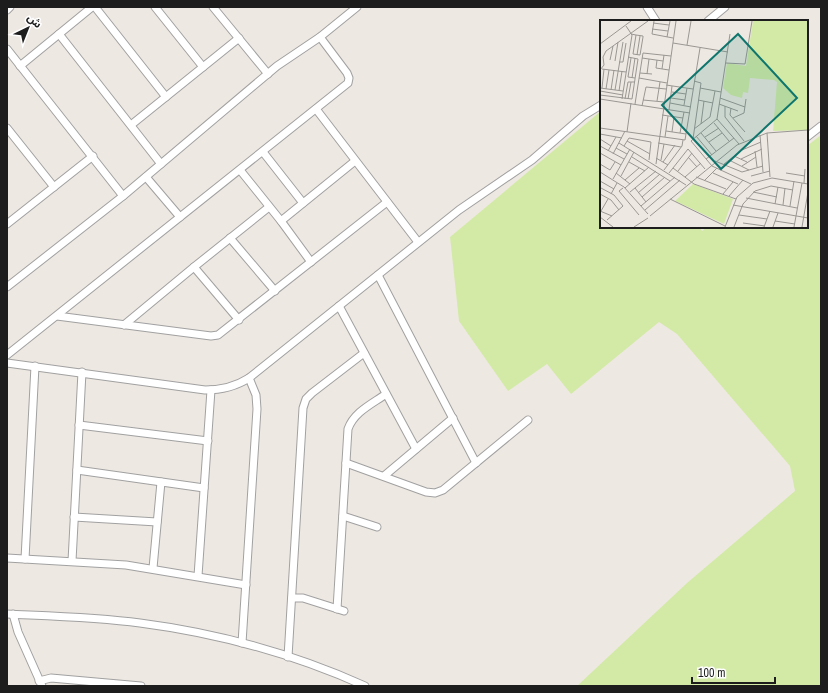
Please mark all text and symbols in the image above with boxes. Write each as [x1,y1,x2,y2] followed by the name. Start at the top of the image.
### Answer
[8,8,48,48] north arrow
[25,10,45,31] text: ش
[600,20,808,228] inset map
[692,659,775,685] scale bar
[698,665,725,681] text: 100 m

